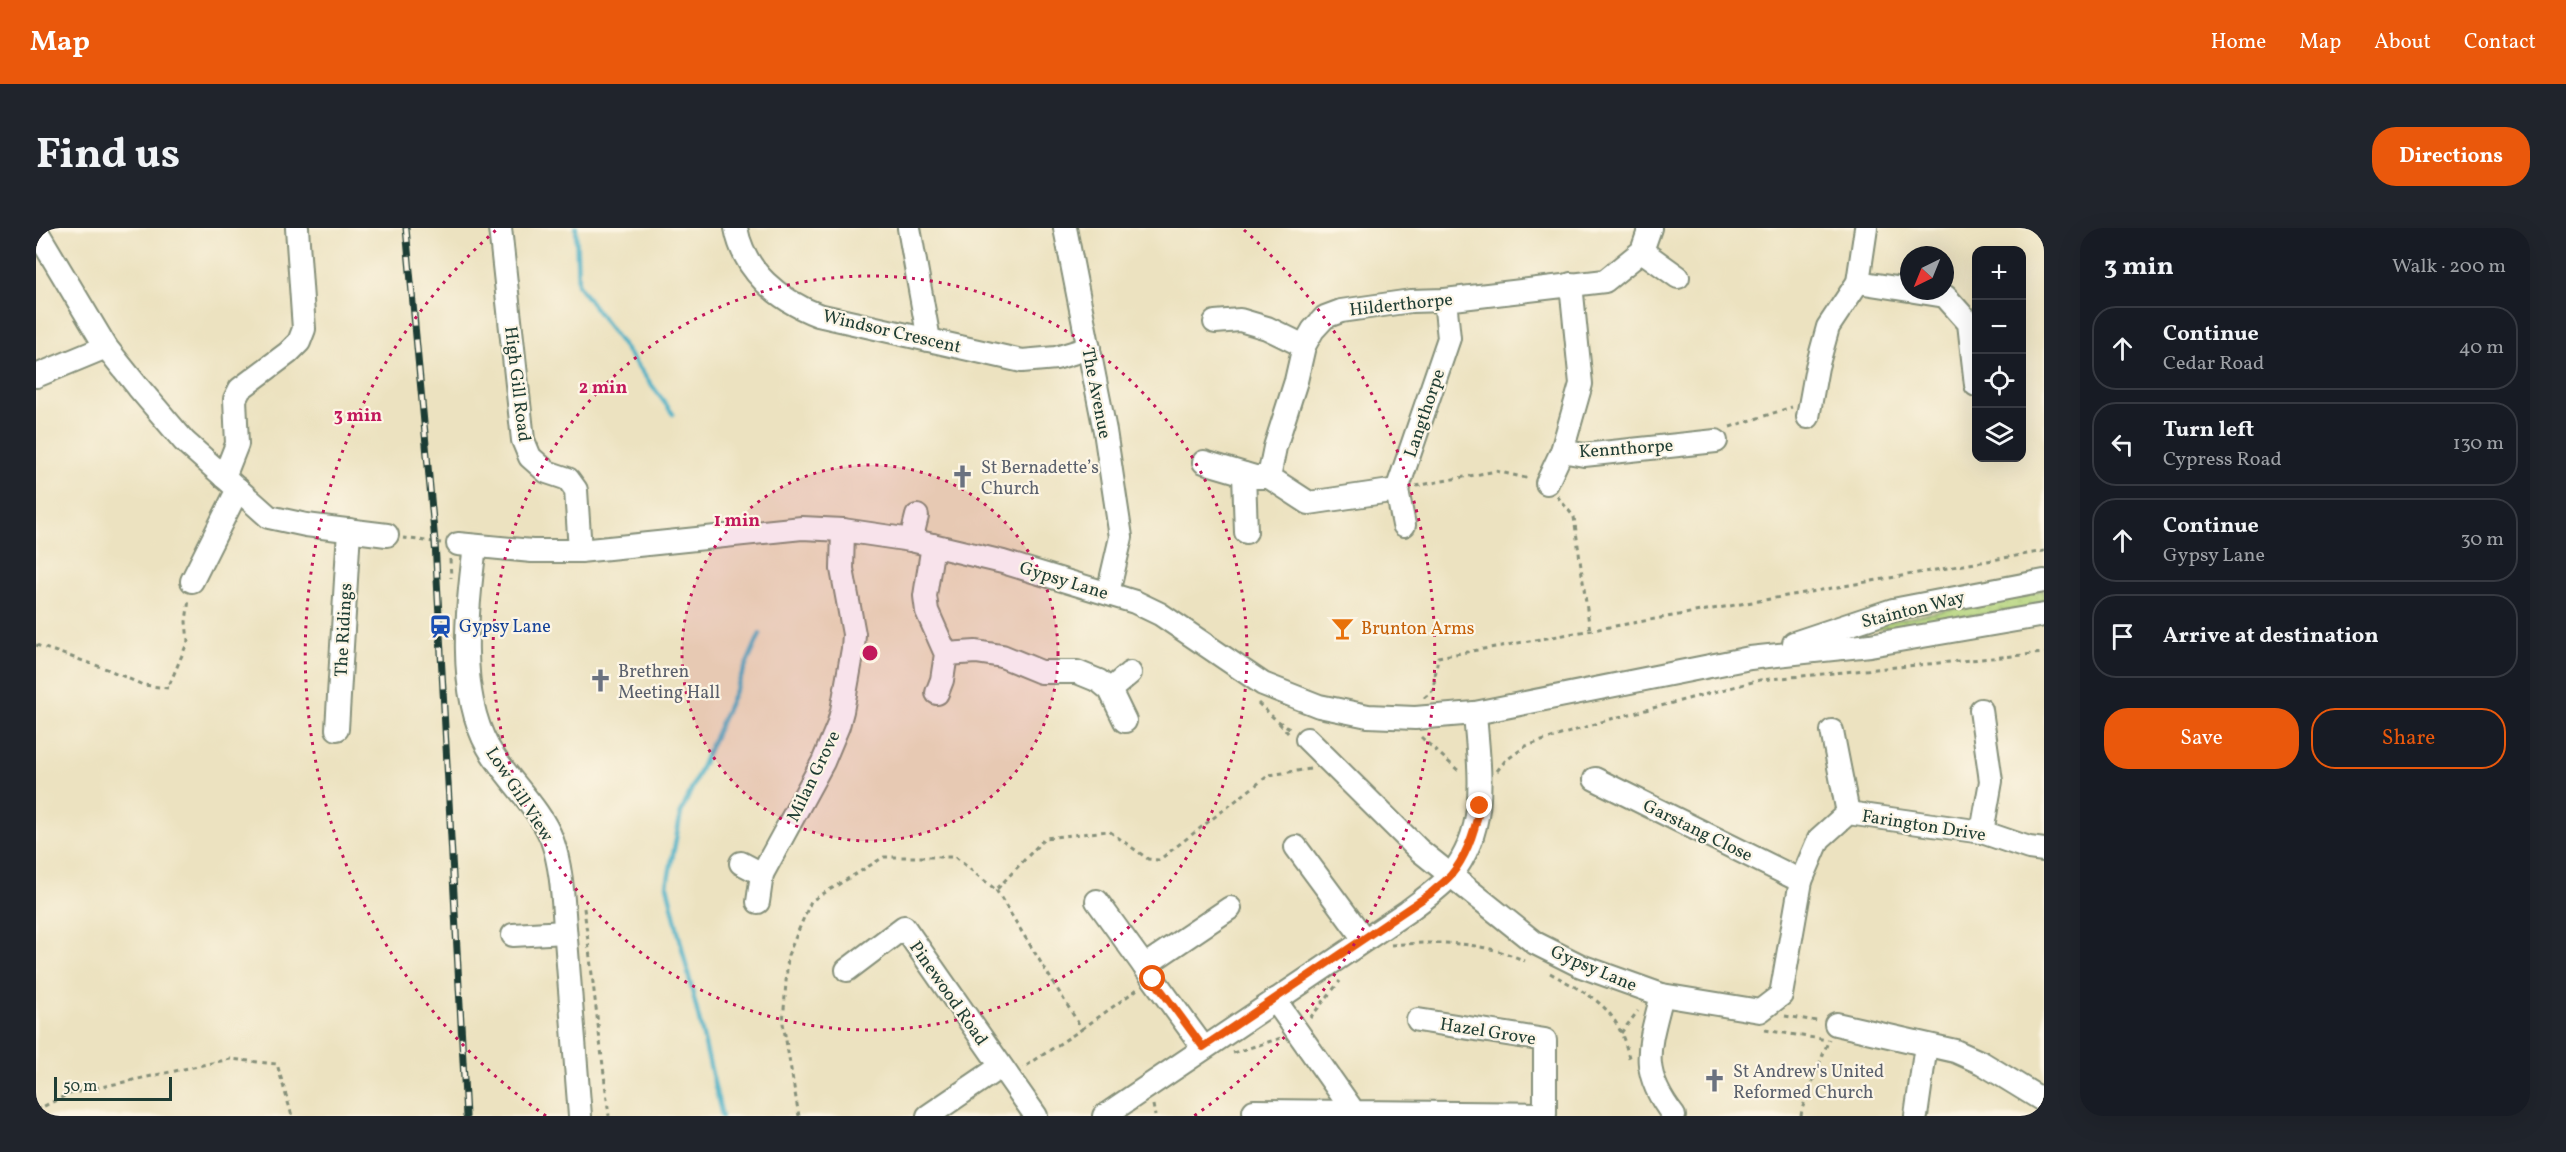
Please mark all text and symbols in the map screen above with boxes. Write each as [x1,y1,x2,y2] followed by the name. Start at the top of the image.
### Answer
[30,23,90,62] text: Map
[2211,28,2266,57] text: Home
[2299,28,2341,57] text: Map
[2374,28,2431,57] text: About
[2464,28,2536,57] text: Contact
[36,127,180,186] text: Find us
[2372,127,2530,186] button: Directions
[1900,246,1954,300] north arrow
[1972,246,2026,462] map controls
[1972,246,2026,300] button: +
[2104,249,2174,285] text: 3 min
[2392,253,2506,281] text: Walk · 200 m
[1348,288,1454,323] street label: Hilderthorpe
[1972,300,2026,354] button: −
[820,304,963,361] street label: Windsor Crescent
[2163,319,2259,350] text: Continue
[497,325,536,443] street label: High Gill Road
[2106,332,2139,365] icon: ahead
[2459,334,2504,362] text: 40 m
[1074,346,1117,441] street label: The Avenue
[2163,350,2264,378] text: Cedar Road
[1972,354,2026,408] button: locate
[1399,366,1452,461] street label: Langthorpe
[579,376,627,401] text: 2 min
[334,404,382,429] text: 3 min
[1972,408,2026,462] button: layers
[2163,415,2254,446] text: Turn left
[2106,428,2139,461] icon: left
[2453,430,2504,458] text: 130 m
[1578,434,1674,465] street label: Kennthorpe
[2163,446,2282,474] text: Cypress Road
[981,456,1099,502] place label: St Bernadette’s Church
[950,464,976,490] church icon: St Bernadette’s Church
[714,509,760,534] text: 1 min
[2163,511,2259,542] text: Continue
[2106,524,2139,557] icon: ahead
[2460,526,2504,554] text: 30 m
[2163,542,2265,570] text: Gypsy Lane
[1016,556,1111,607] street label: Gypsy Lane
[330,582,359,678] street label: The Ridings
[1859,585,1968,635] street label: Stainton Way
[428,613,454,639] station icon: Gypsy Lane
[459,615,551,640] place label: Gypsy Lane
[1330,615,1356,641] bar icon: Brunton Arms
[1361,617,1475,642] place label: Brunton Arms
[2106,620,2139,653] icon: arrive
[2163,621,2379,652] text: Arrive at destination
[860,643,880,663] centre of rings
[618,660,720,706] place label: Brethren Meeting Hall
[587,668,613,694] church icon: Brethren Meeting Hall
[2104,708,2299,769] button: Save
[2311,708,2506,769] button: Share
[781,727,847,827] street label: Milan Grove
[479,743,559,847] street label: Low Gill View
[1466,792,1492,818] route end
[1638,794,1756,869] street label: Garstang Close
[1860,804,1987,849] street label: Farington Drive
[902,937,993,1051] street label: Pinewood Road
[1546,940,1640,999] street label: Gypsy Lane
[1139,965,1165,991] route start
[1438,1013,1538,1052] street label: Hazel Grove
[1733,1060,1884,1106] place label: St Andrew's United Reformed Church
[1702,1068,1728,1094] church icon: St Andrew's United Reformed Church
[54,1074,172,1102] scale bar
[63,1076,97,1098] text: 50 m

